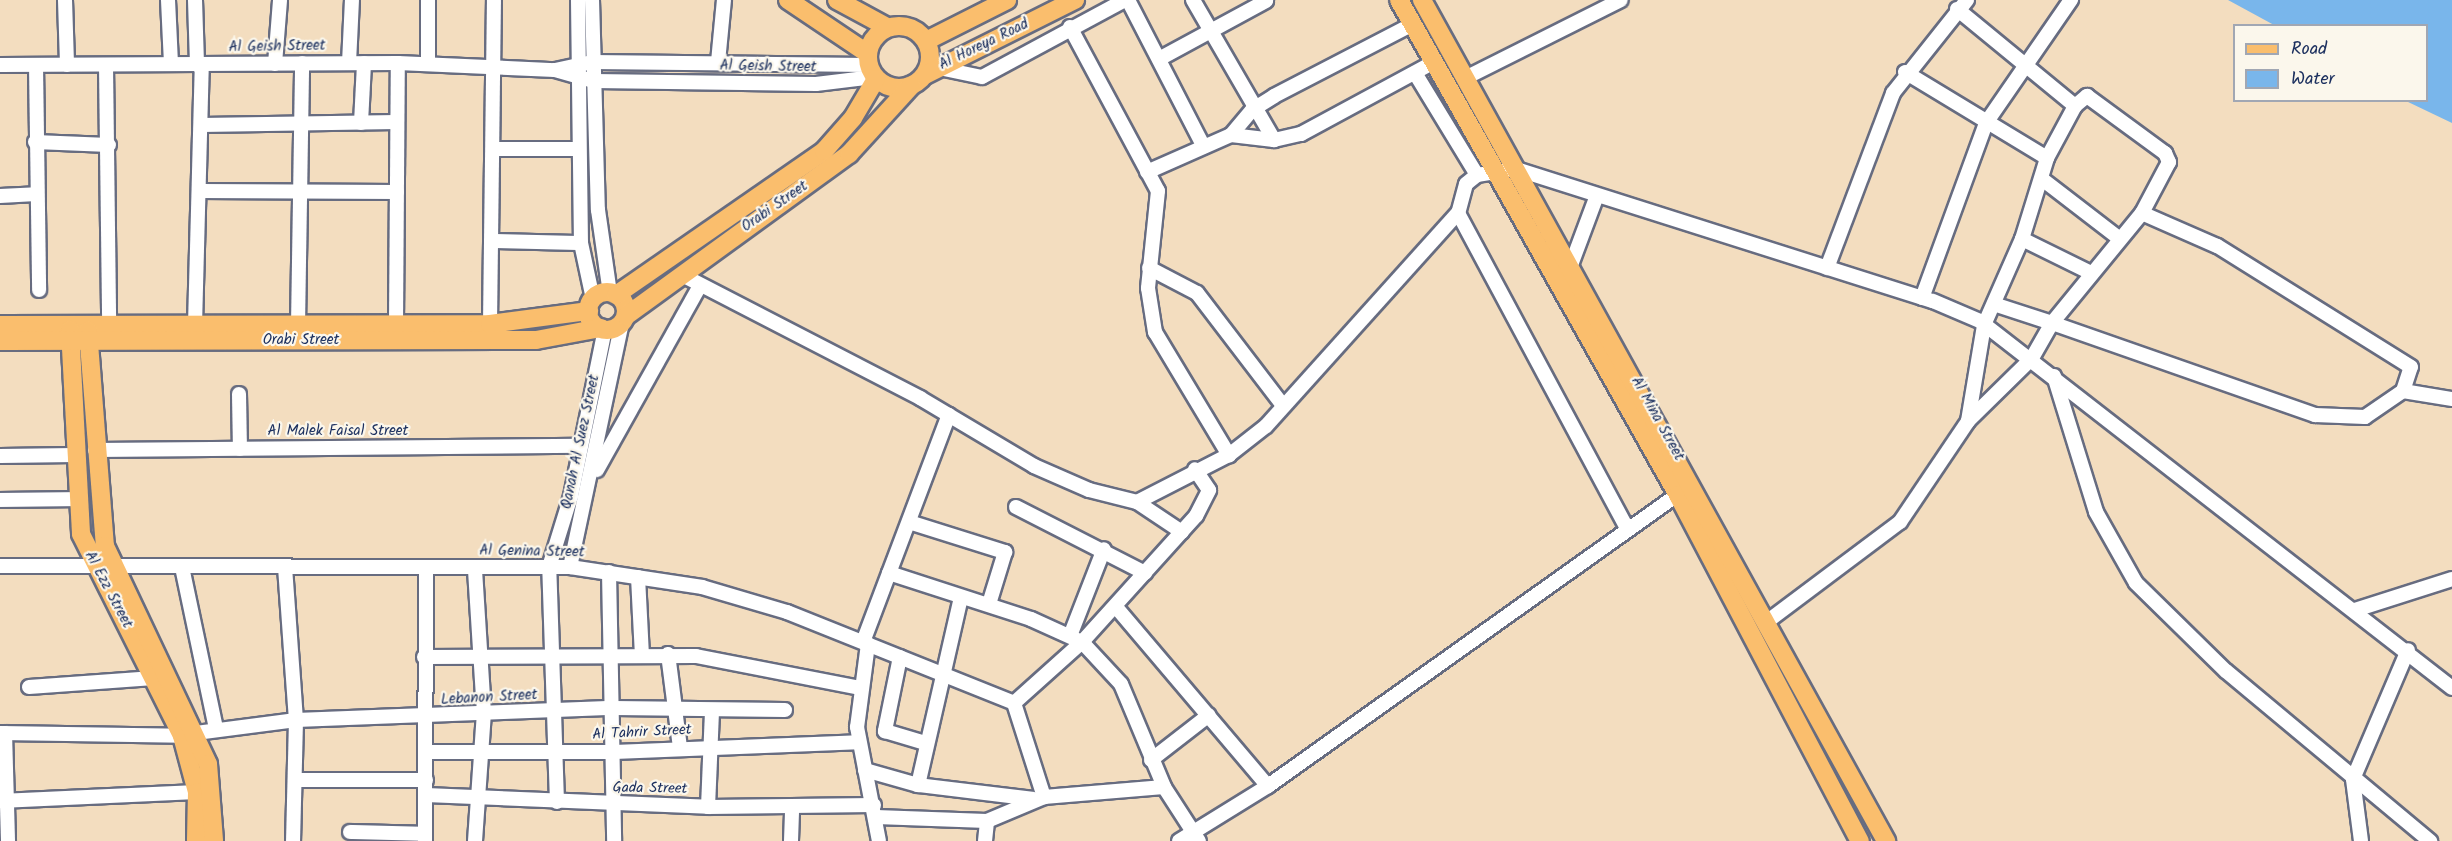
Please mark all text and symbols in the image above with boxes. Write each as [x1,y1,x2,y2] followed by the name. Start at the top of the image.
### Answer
[936,16,1032,74] street label: Al Horeya Road
[2233,24,2428,102] legend
[2291,35,2327,64] text: Road
[228,37,326,57] street label: Al Geish Street
[719,57,817,77] street label: Al Geish Street
[2291,65,2335,94] text: Water
[738,178,812,236] street label: Orabi Street
[263,332,339,350] street label: Orabi Street
[558,373,604,511] street label: Qanah Al Suez Street
[1627,374,1687,464] street label: Al Mina Street
[268,423,408,441] street label: Al Malek Faisal Street
[479,542,585,562] street label: Al Genina Street
[80,548,136,632] street label: Al Ezz Street
[440,686,538,710] street label: Lebanon Street
[592,721,692,745] street label: Al Tahrir Street
[612,779,688,799] street label: Gada Street

